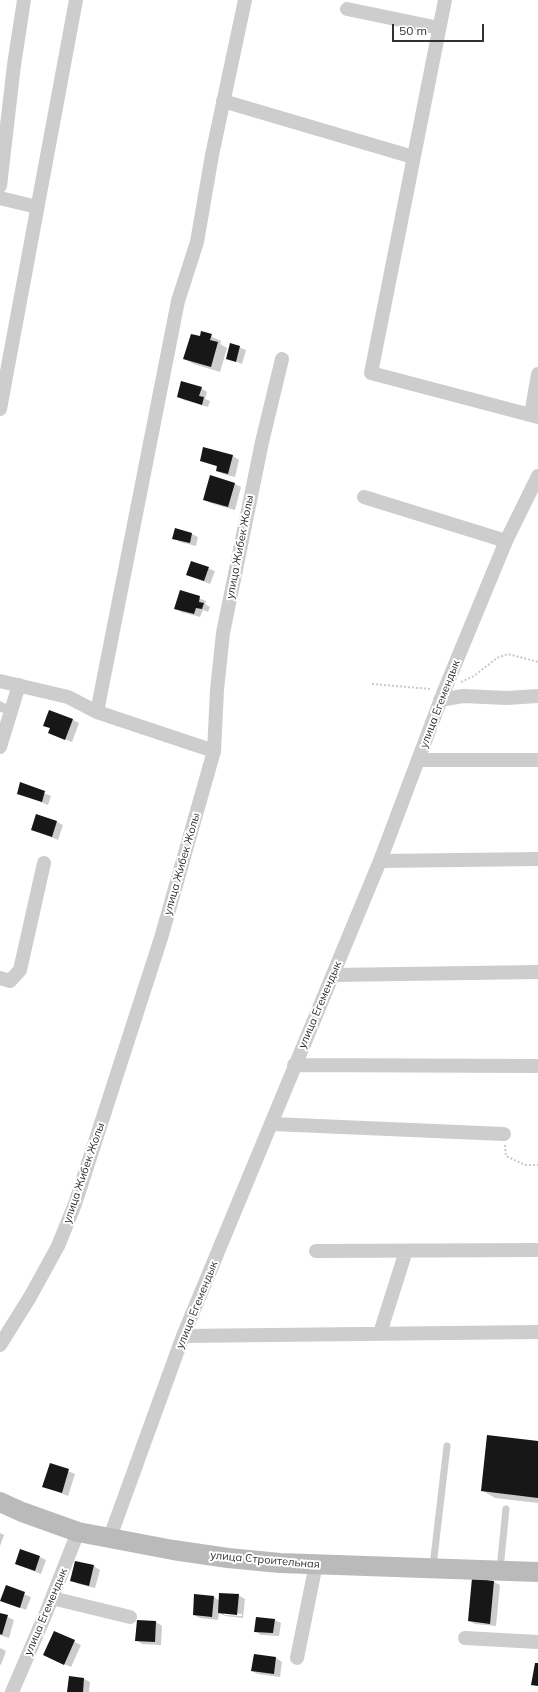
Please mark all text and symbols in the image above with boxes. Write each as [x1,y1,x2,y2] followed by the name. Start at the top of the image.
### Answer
[394,16,486,42] scale bar
[399,23,427,38] text: 50 m
[223,494,257,600] street label: улица Жибек Жолы
[417,658,463,750] street label: улица Егемендык
[161,811,203,917] street label: улица Жибек Жолы
[296,960,344,1050] street label: улица Егемендык
[61,1121,107,1225] street label: улица Жибек Жолы
[173,1259,221,1351] street label: улица Егемендык
[210,1549,320,1571] street label: улица Строительная
[22,1567,70,1657] street label: улица Егемендык

